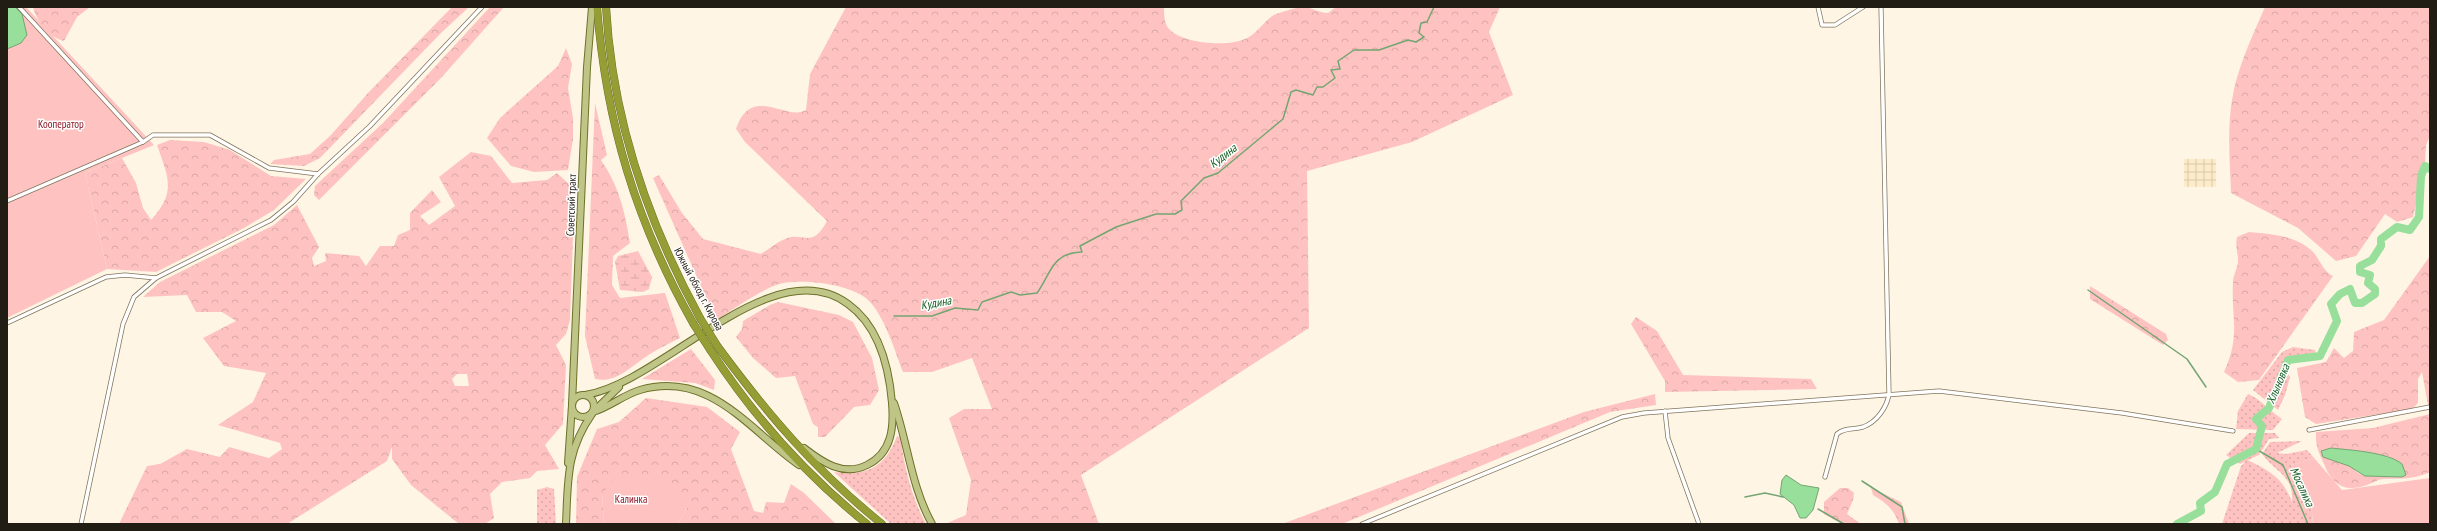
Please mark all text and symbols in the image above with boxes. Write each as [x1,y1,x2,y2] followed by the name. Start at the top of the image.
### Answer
[38,117,84,131] park label: Кооператор
[1206,140,1240,171] water label: Кудина
[563,173,579,236] street label: Советский тракт
[671,245,727,333] street label: Южный обход г. Кирова
[919,292,954,313] water label: Кудина
[2262,361,2293,406] water label: Хлыновка
[2287,465,2318,510] water label: Мосалиха
[615,492,647,506] park label: Калинка

